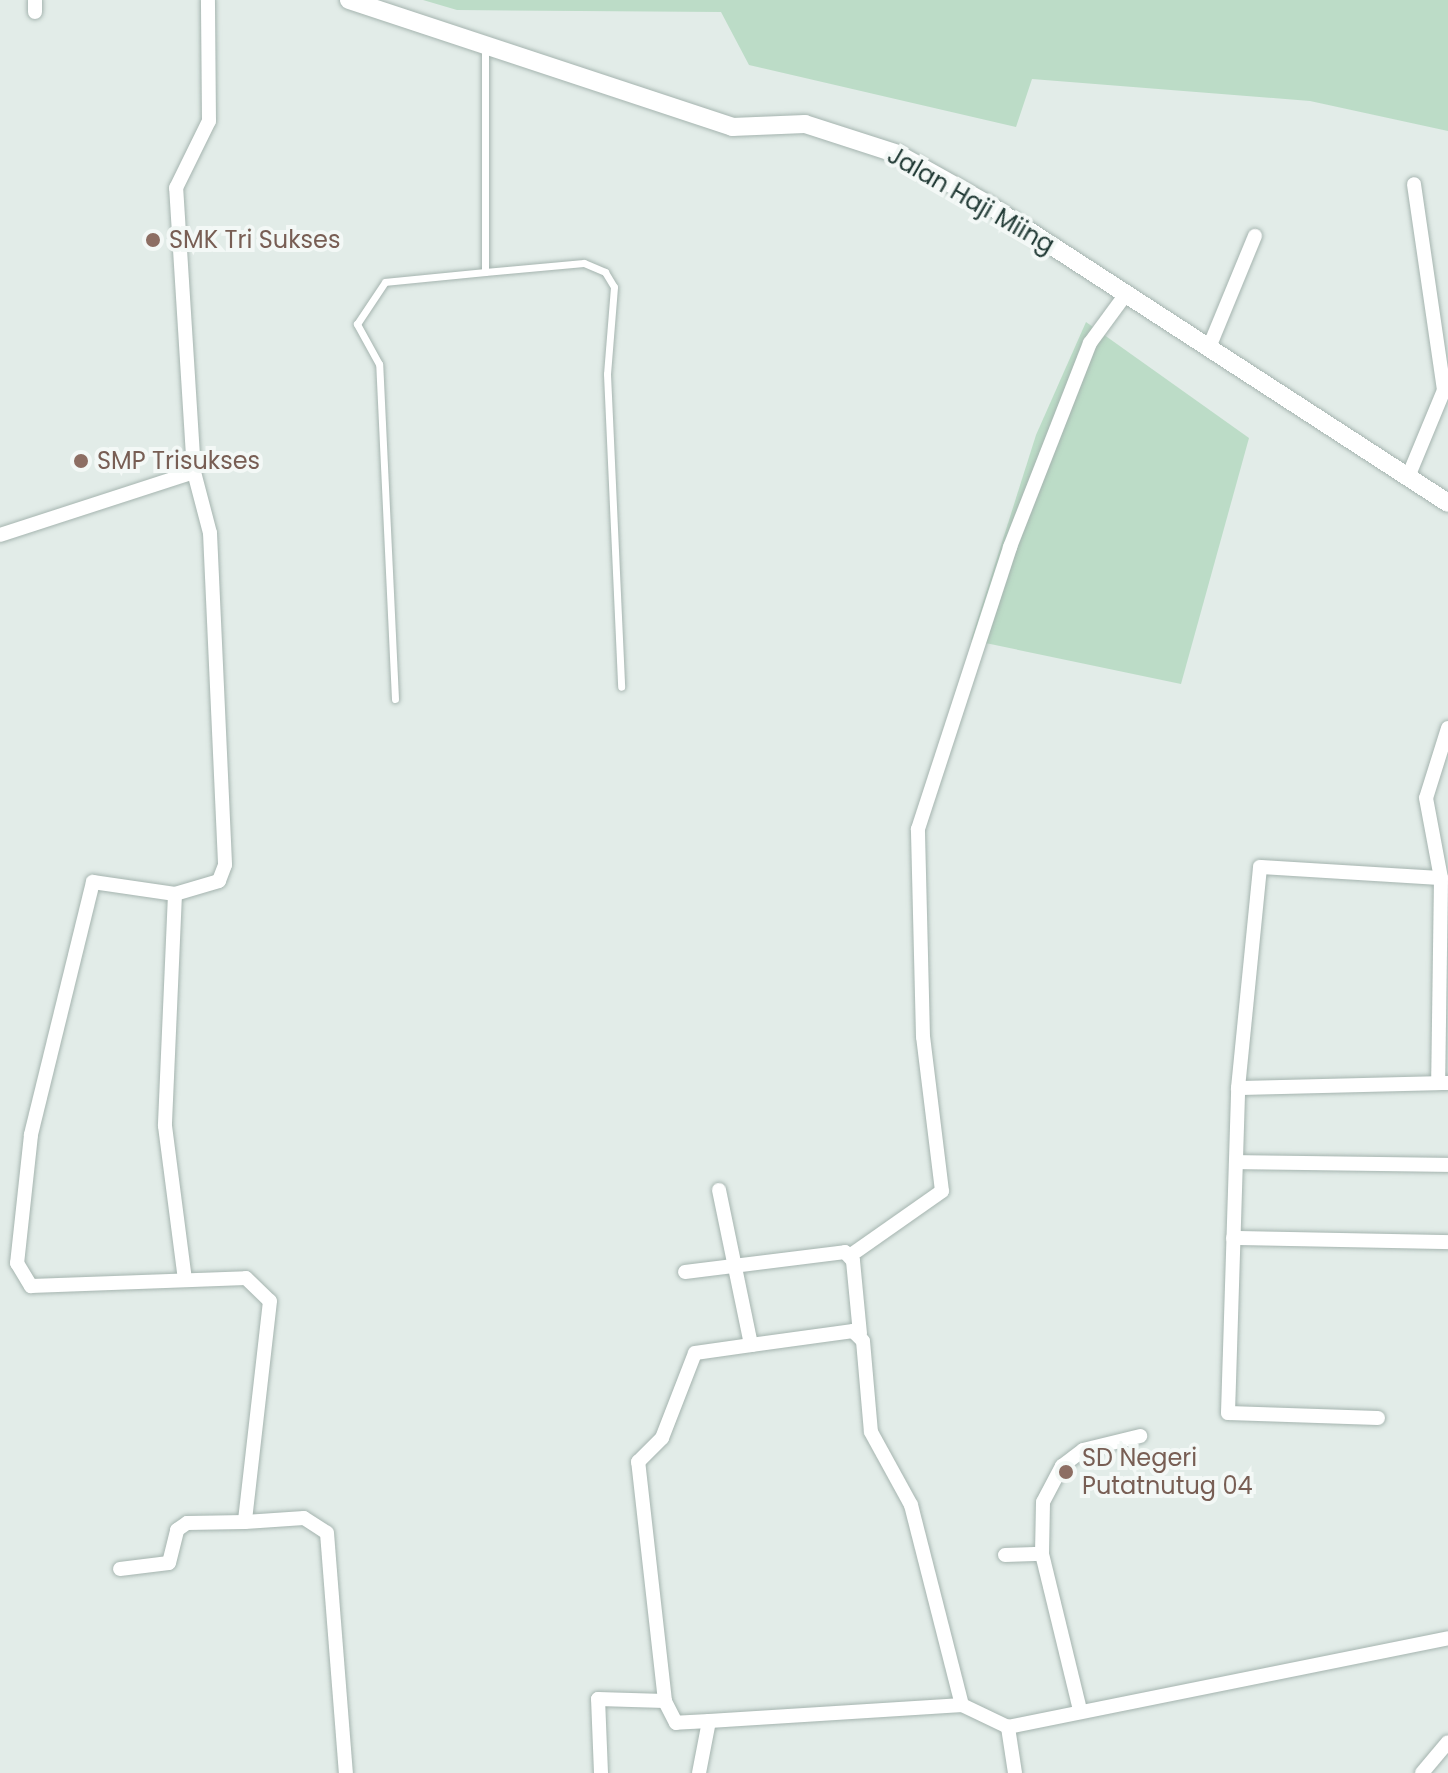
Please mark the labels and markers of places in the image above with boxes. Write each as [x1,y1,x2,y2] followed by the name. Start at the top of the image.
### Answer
[169,226,341,254] place label: SMK Tri Sukses
[144,231,162,249] marker: SMK Tri Sukses
[97,447,260,475] place label: SMP Trisukses
[72,452,90,470] marker: SMP Trisukses
[1082,1444,1253,1500] place label: SD Negeri Putatnutug 04
[1057,1463,1075,1481] marker: SD Negeri Putatnutug 04

